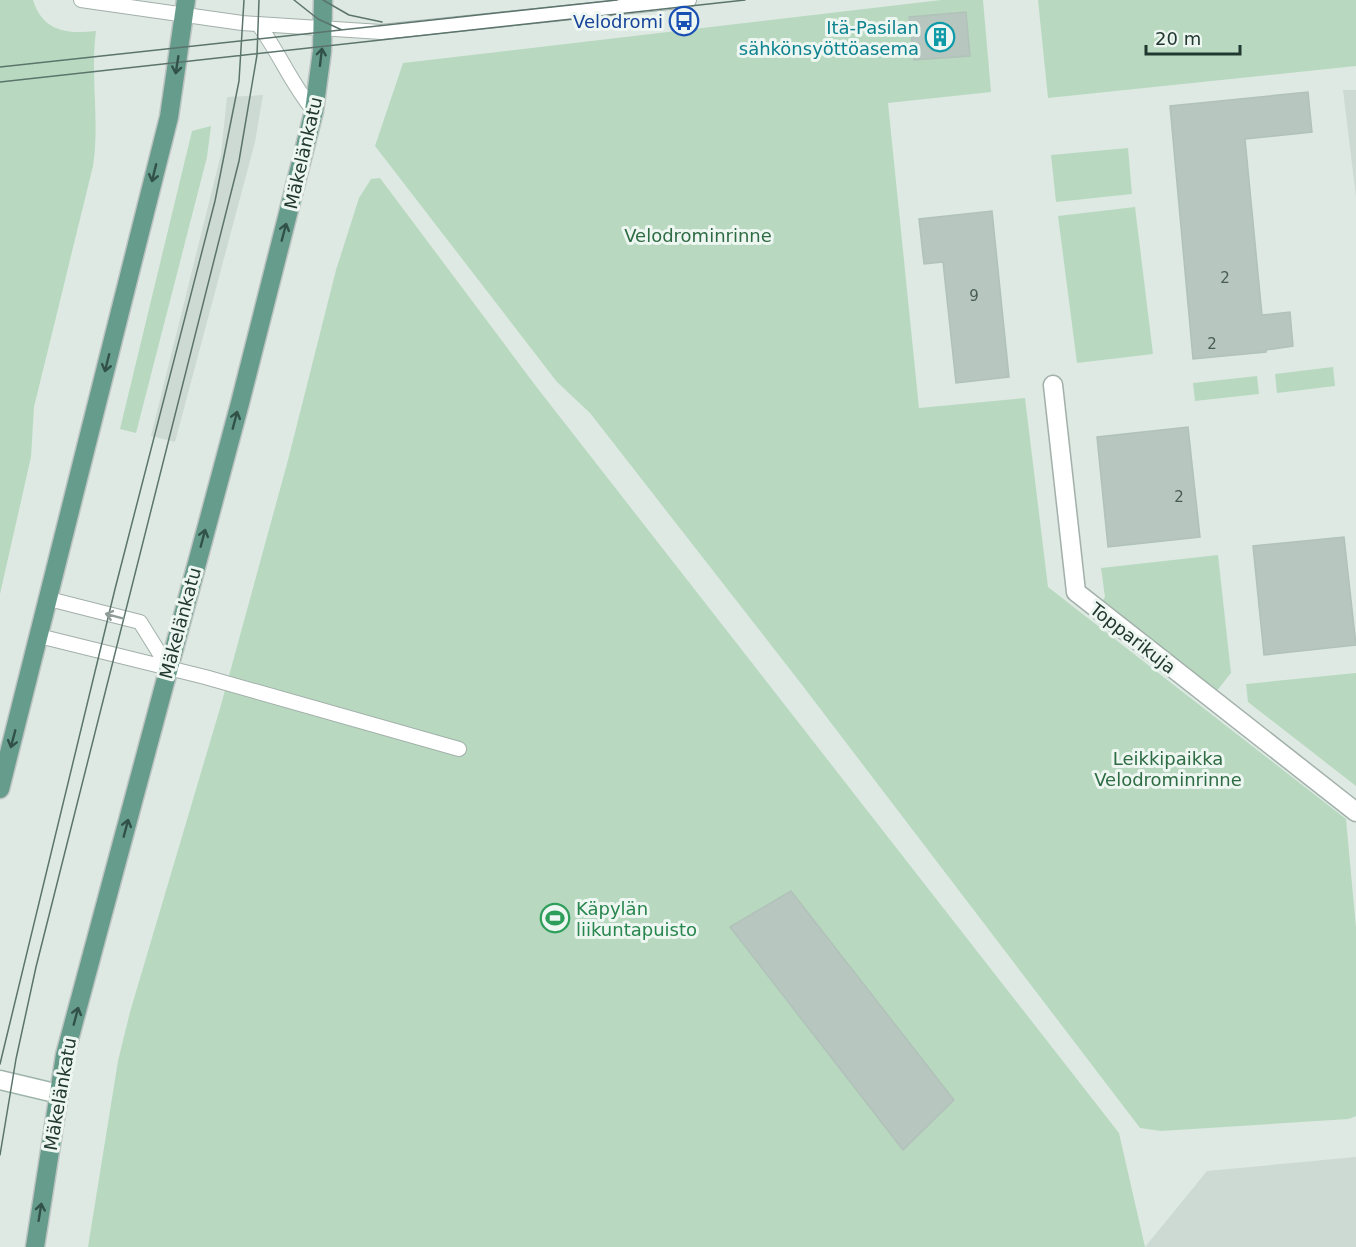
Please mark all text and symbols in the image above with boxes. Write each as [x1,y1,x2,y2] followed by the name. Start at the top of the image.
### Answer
[668,5,700,37] bus stop icon: Velodromi
[573,11,663,32] place label: Velodromi
[739,17,919,59] place label: Itä-Pasilan sähkönsyöttöasema
[1146,18,1240,56] scale bar
[924,21,956,53] building icon: Itä-Pasilan sähkönsyöttöasema
[1155,28,1201,49] text: 20 m
[316,47,327,67] one-way arrow
[172,55,183,75] one-way arrow
[280,95,326,211] street label: Mäkelänkatu
[148,164,160,183] one-way arrow
[279,223,291,242] one-way arrow
[624,225,772,246] park label: Velodrominrinne
[1220,269,1230,287] house number: 2
[969,287,979,305] house number: 9
[1207,335,1217,353] house number: 2
[101,353,113,372] one-way arrow
[230,411,242,430] one-way arrow
[1174,488,1184,506] house number: 2
[198,529,209,548] one-way arrow
[155,565,205,681] street label: Mäkelänkatu
[1085,598,1180,678] street label: Topparikuja
[105,609,124,621] one-way arrow
[7,730,18,749] one-way arrow
[1094,748,1242,790] park label: Leikkipaikka Velodrominrinne
[121,819,132,838] one-way arrow
[576,898,697,940] place label: Käpylän liikuntapuisto
[539,902,571,934] sports icon: Käpylän liikuntapuisto
[70,1007,82,1026] one-way arrow
[40,1036,80,1152] street label: Mäkelänkatu
[35,1203,46,1222] one-way arrow

